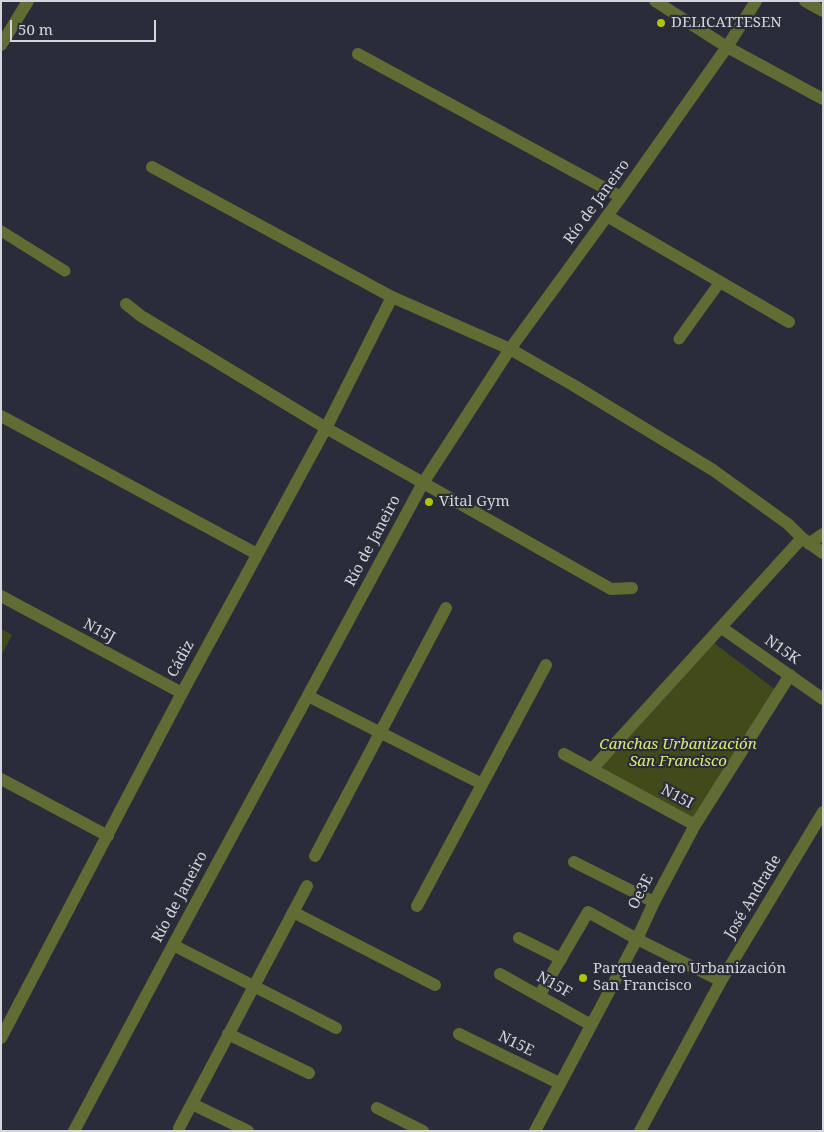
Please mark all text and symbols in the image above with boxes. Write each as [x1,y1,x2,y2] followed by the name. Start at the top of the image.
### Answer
[12,10,159,42] scale bar
[671,14,782,32] place label: DELICATTESEN
[655,17,667,29] marker: DELICATTESEN
[18,19,53,39] text: 50 m
[560,156,634,248] street label: Río de Janeiro
[341,492,405,590] street label: Río de Janeiro
[439,493,510,511] place label: Vital Gym
[423,496,435,508] marker: Vital Gym
[80,615,118,647] street label: N15J
[761,632,803,668] street label: N15K
[164,637,198,681] street label: Cádiz
[599,736,757,771] park label: Canchas Urbanización San Francisco
[658,781,696,813] street label: N15I
[148,848,212,946] street label: Río de Janeiro
[721,852,785,942] street label: José Andrade
[625,871,657,913] street label: Oe3E
[593,960,786,995] place label: Parqueadero Urbanización San Francisco
[533,968,575,1002] street label: N15F
[577,972,589,984] marker: Parqueadero Urbanización San Francisco
[495,1028,537,1060] street label: N15E

